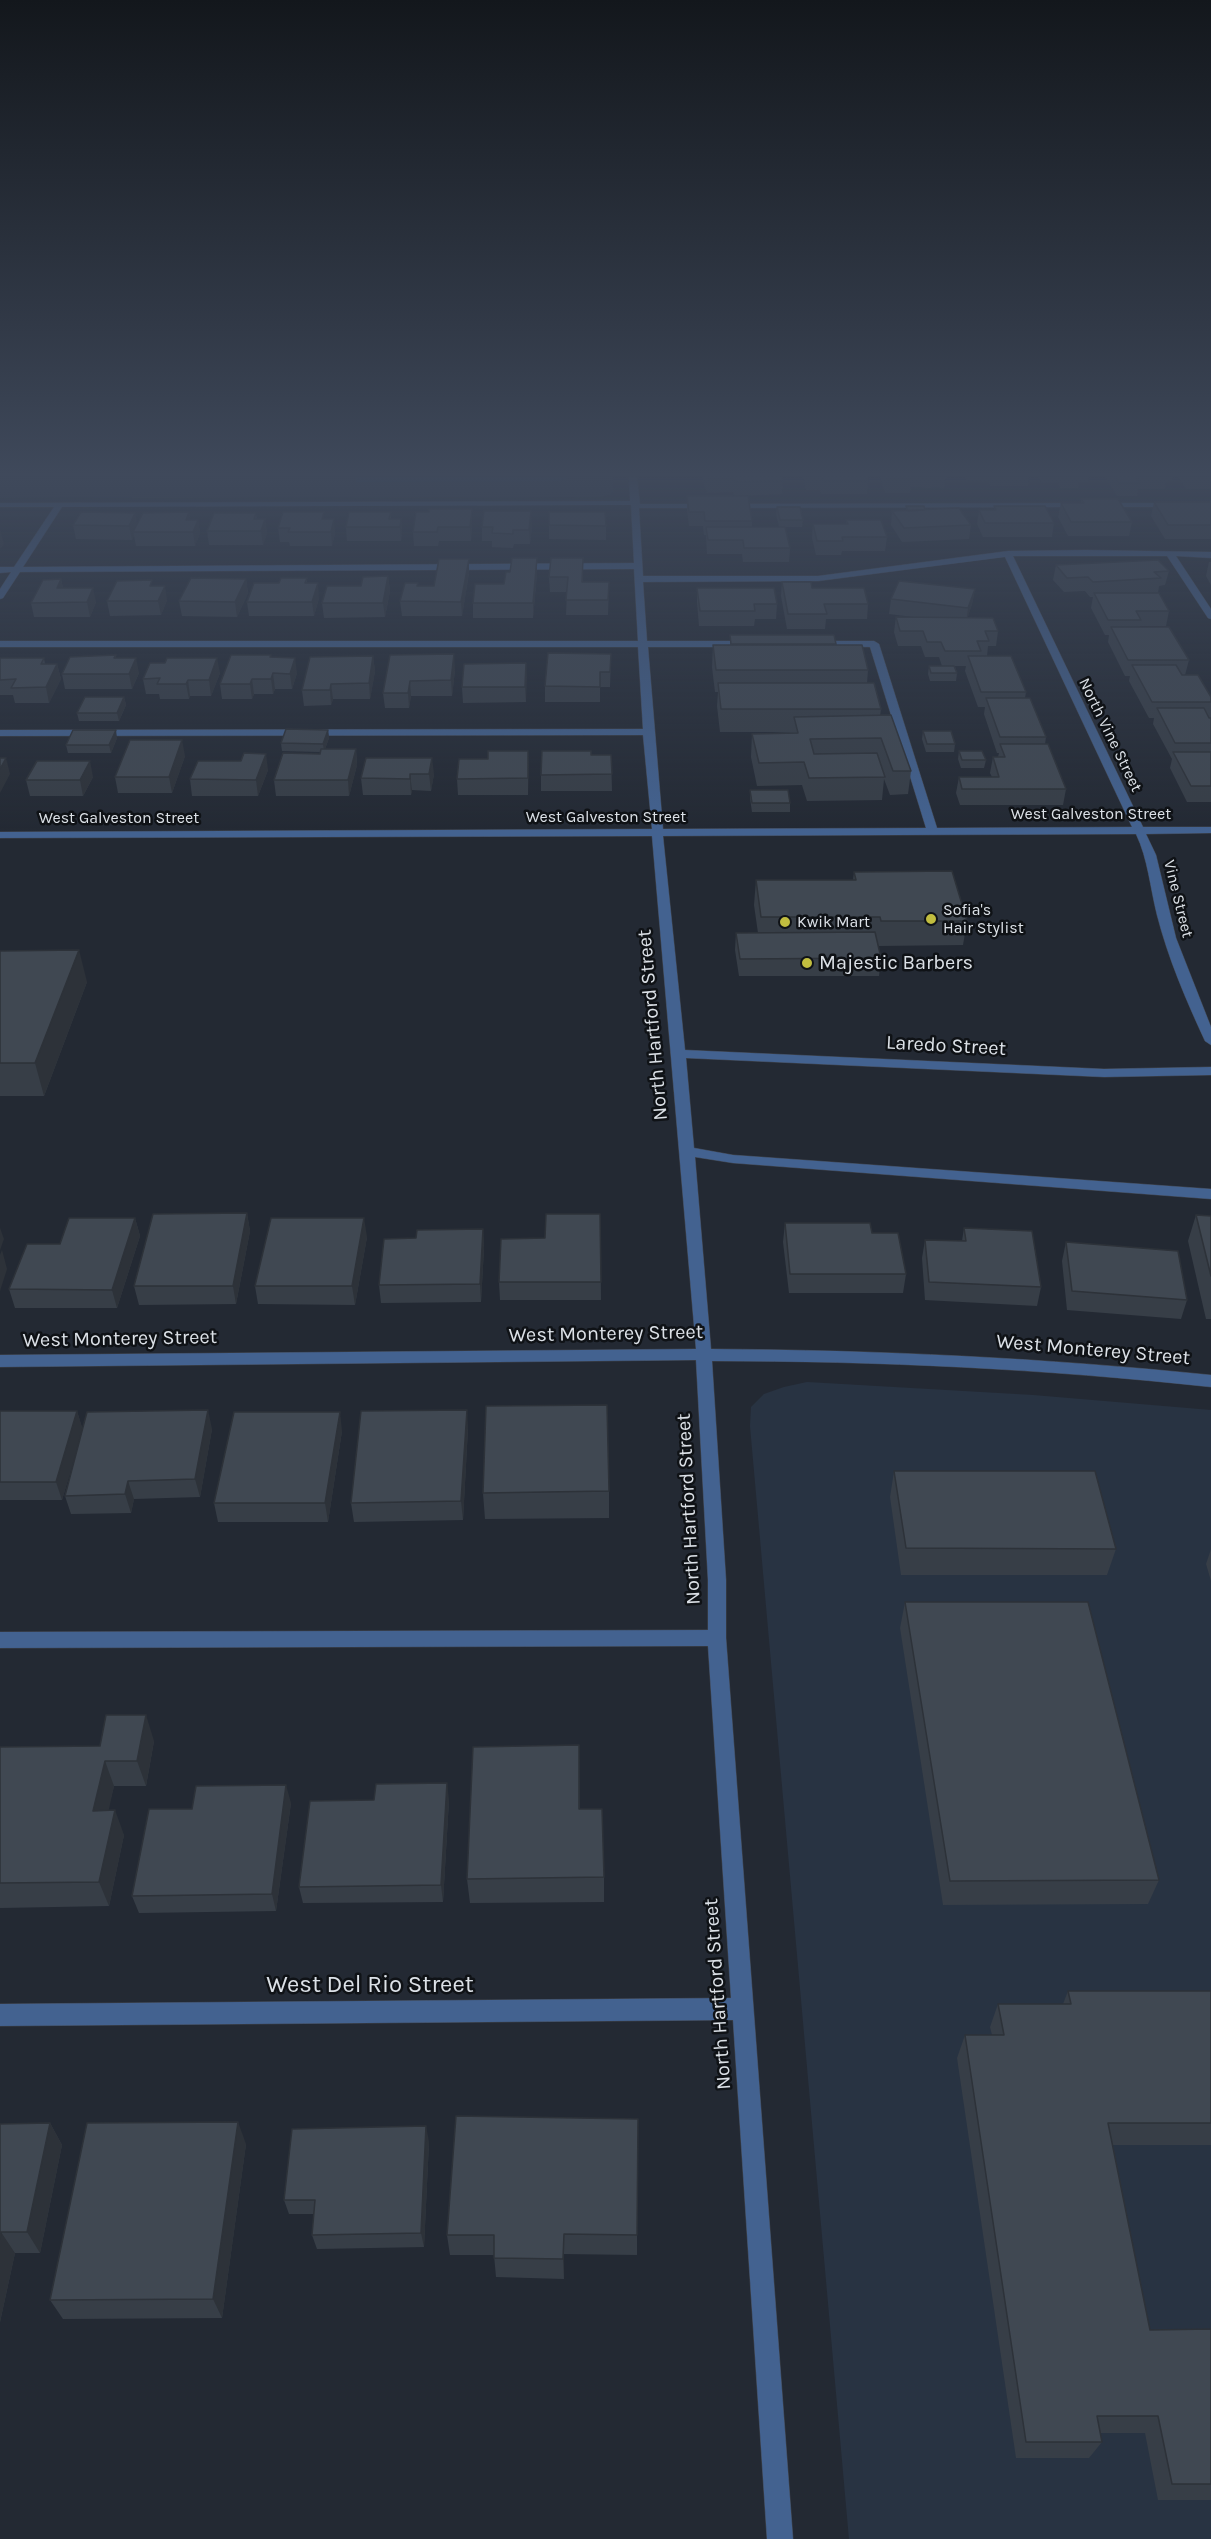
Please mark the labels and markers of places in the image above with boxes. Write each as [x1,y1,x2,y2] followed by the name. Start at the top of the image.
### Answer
[943,900,1024,938] place label: Sofia's Hair Stylist
[797,912,870,932] place label: Kwik Mart
[924,912,938,926] marker: Sofia's Hair Stylist
[778,915,792,929] marker: Kwik Mart
[819,951,973,975] place label: Majestic Barbers
[800,956,814,970] marker: Majestic Barbers

